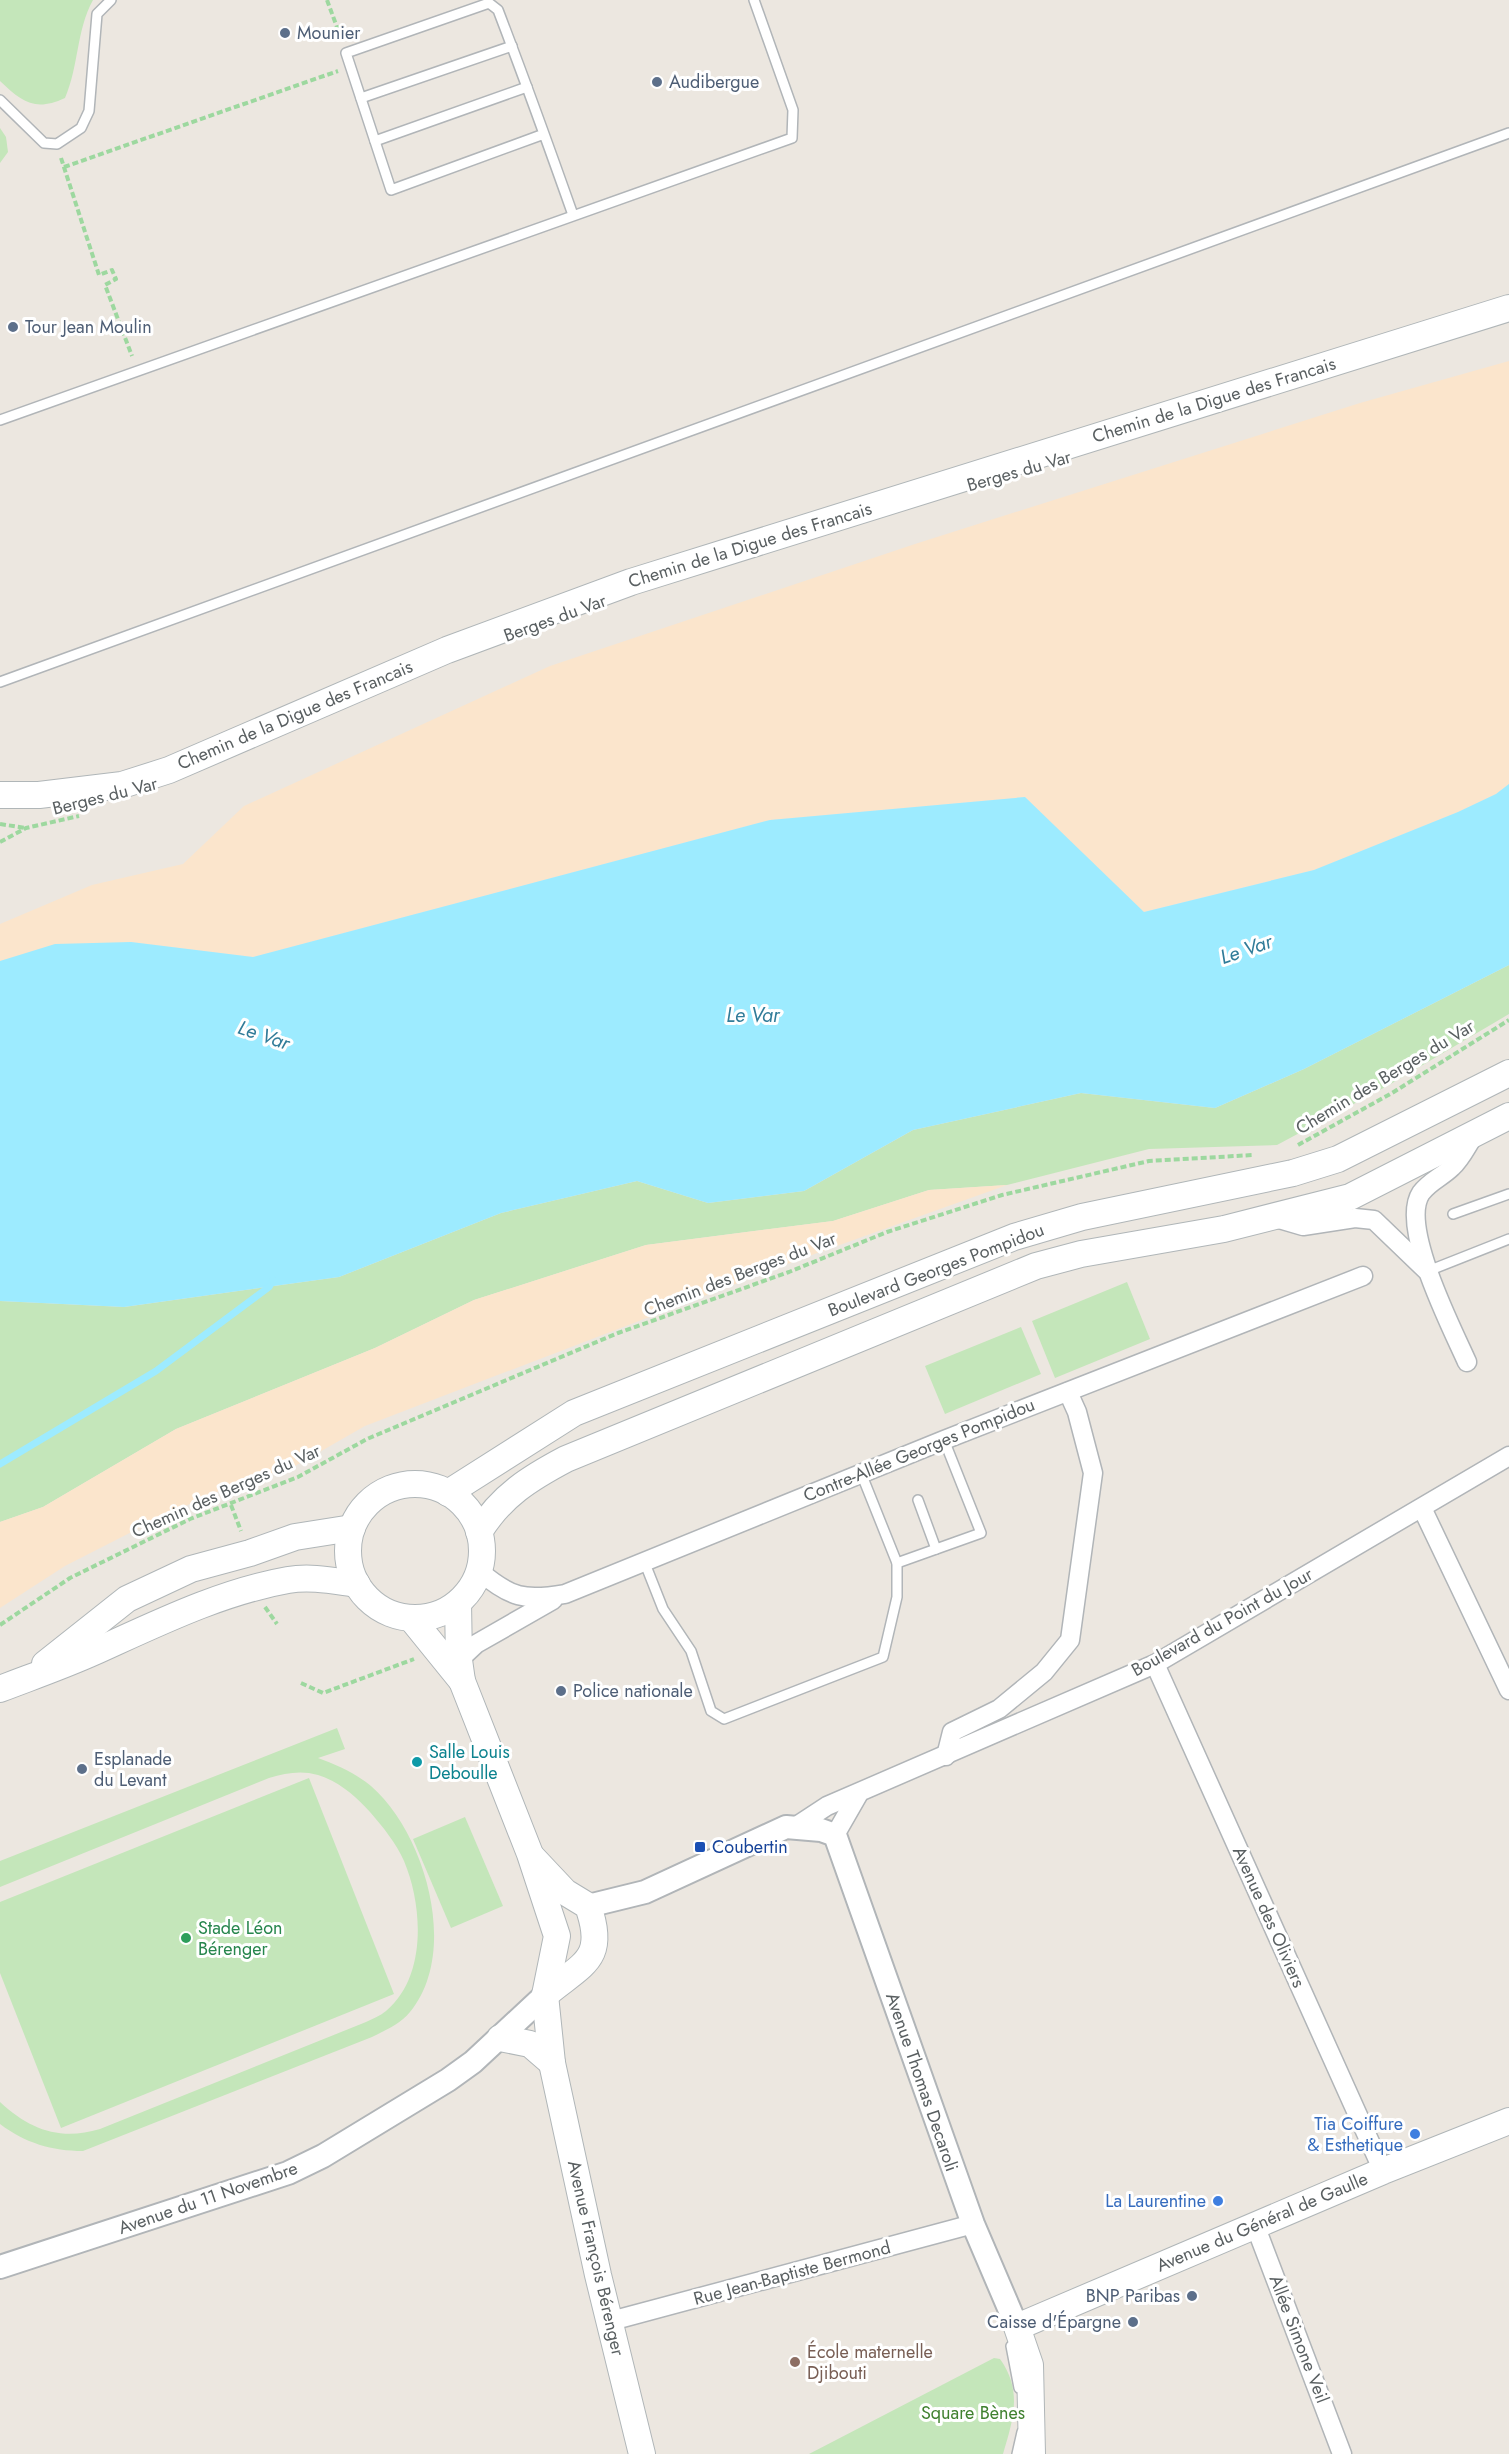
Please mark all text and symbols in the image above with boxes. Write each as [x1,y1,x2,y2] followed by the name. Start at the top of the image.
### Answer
[297,20,361,46] place label: Mounier
[278,26,292,40] marker: Mounier
[669,69,759,95] place label: Audibergue
[650,75,664,89] marker: Audibergue
[25,314,152,340] place label: Tour Jean Moulin
[6,320,20,334] marker: Tour Jean Moulin
[1089,351,1339,449] street label: Chemin de la Digue des Francais
[964,443,1075,498] street label: Berges du Var
[625,496,875,594] street label: Chemin de la Digue des Francais
[500,587,611,649] street label: Berges du Var
[173,654,417,776] street label: Chemin de la Digue des Francais
[50,770,161,822] street label: Berges du Var
[1216,927,1277,972] water label: Le Var
[726,1001,781,1030] water label: Le Var
[234,1013,295,1058] water label: Le Var
[1291,1013,1480,1141] street label: Chemin des Berges du Var
[824,1217,1048,1323] street label: Boulevard Georges Pompidou
[640,1225,841,1323] street label: Chemin des Berges du Var
[799,1392,1039,1508] street label: Contre-Allée Georges Pompidou
[127,1437,325,1544] street label: Chemin des Berges du Var
[1127,1561,1318,1683] street label: Boulevard du Point du Jour
[573,1678,693,1704] place label: Police nationale
[554,1684,568,1698] marker: Police nationale
[429,1739,510,1786] place label: Salle Louis Deboulle
[94,1746,172,1793] place label: Esplanade du Levant
[410,1755,424,1769] marker: Salle Louis Deboulle
[75,1762,89,1776] marker: Esplanade du Levant
[712,1834,788,1860] place label: Coubertin
[693,1840,707,1854] marker: Coubertin
[1226,1842,1312,1992] street label: Avenue des Oliviers
[198,1915,282,1962] place label: Stade Léon Bérenger
[179,1931,193,1945] marker: Stade Léon Bérenger
[879,1989,965,2175] street label: Avenue Thomas Decaroli
[1307,2111,1403,2158] place label: Tia Coiffure & Esthetique
[1408,2127,1422,2141] marker: Tia Coiffure & Esthetique
[115,2155,301,2241] street label: Avenue du 11 Novembre
[561,2158,631,2359] street label: Avenue François Bérenger
[1152,2166,1372,2278] street label: Avenue du Général de Gaulle
[1105,2188,1206,2214] place label: La Laurentine
[1211,2194,1225,2208] marker: La Laurentine
[691,2234,893,2312] street label: Rue Jean-Baptiste Bermond
[1263,2271,1335,2407] street label: Allée Simone Veil
[1086,2283,1180,2309] place label: BNP Paribas
[1185,2289,1199,2303] marker: BNP Paribas
[987,2309,1121,2335] place label: Caisse d'Épargne
[1126,2315,1140,2329] marker: Caisse d'Épargne
[807,2339,933,2386] place label: École maternelle Djibouti
[788,2355,802,2369] marker: École maternelle Djibouti
[921,2400,1025,2426] park label: Square Bènes

